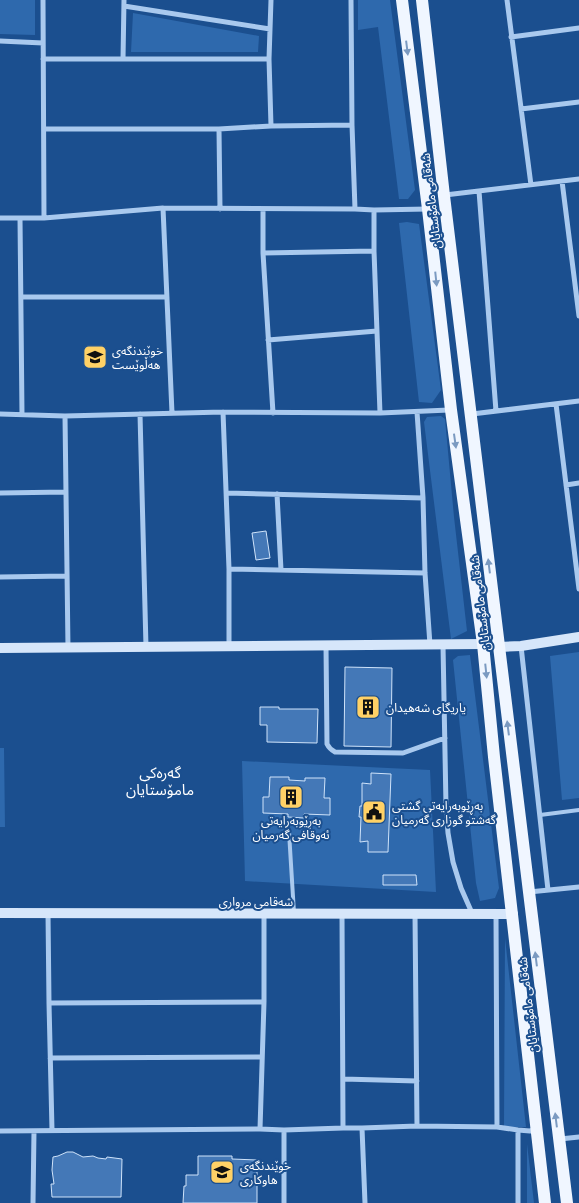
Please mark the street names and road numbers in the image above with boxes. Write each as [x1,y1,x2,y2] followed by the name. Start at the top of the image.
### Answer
[418,152,444,250] street label: شەقامی مامۆستایان
[467,554,493,652] street label: شەقامی مامۆستایان
[219,894,293,909] street label: شەقامی مرواری
[515,956,541,1054] street label: شەقامی مامۆستایان

